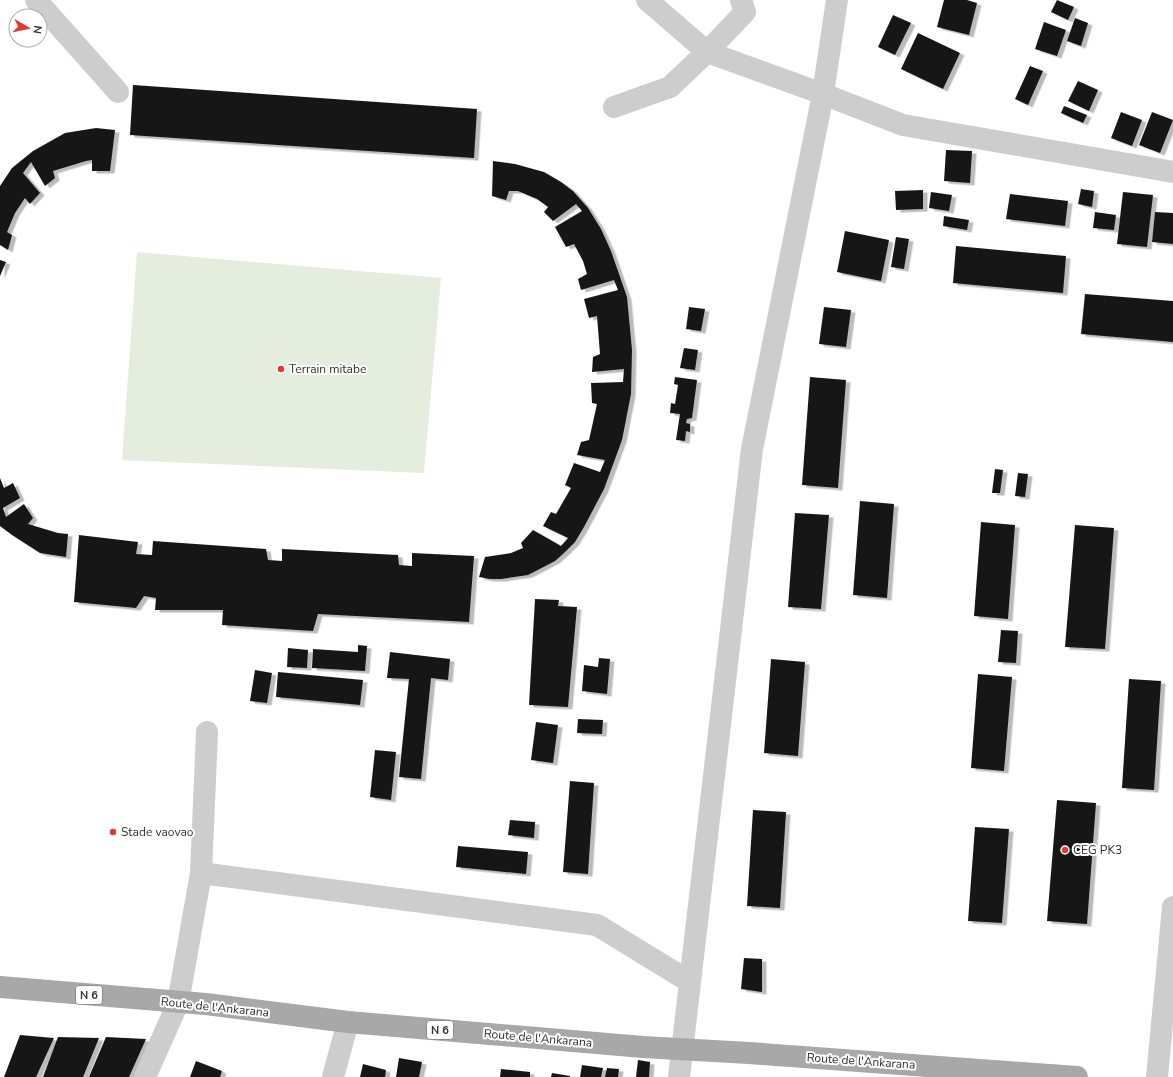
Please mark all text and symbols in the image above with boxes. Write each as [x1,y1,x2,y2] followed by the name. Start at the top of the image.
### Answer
[8,8,48,48] north arrow
[29,24,45,35] text: N
[289,361,366,377] place label: Terrain mitabe
[276,364,286,374] marker: Terrain mitabe
[121,824,194,840] place label: Stade vaovao
[108,827,118,837] marker: Stade vaovao
[1073,842,1122,858] place label: CEG PK3
[1060,845,1070,855] marker: CEG PK3
[76,986,102,1004] road number: N 6
[160,993,270,1021] street label: Route de l'Ankarana
[427,1021,453,1039] road number: N 6
[483,1025,593,1051] street label: Route de l'Ankarana
[806,1049,916,1073] street label: Route de l'Ankarana

